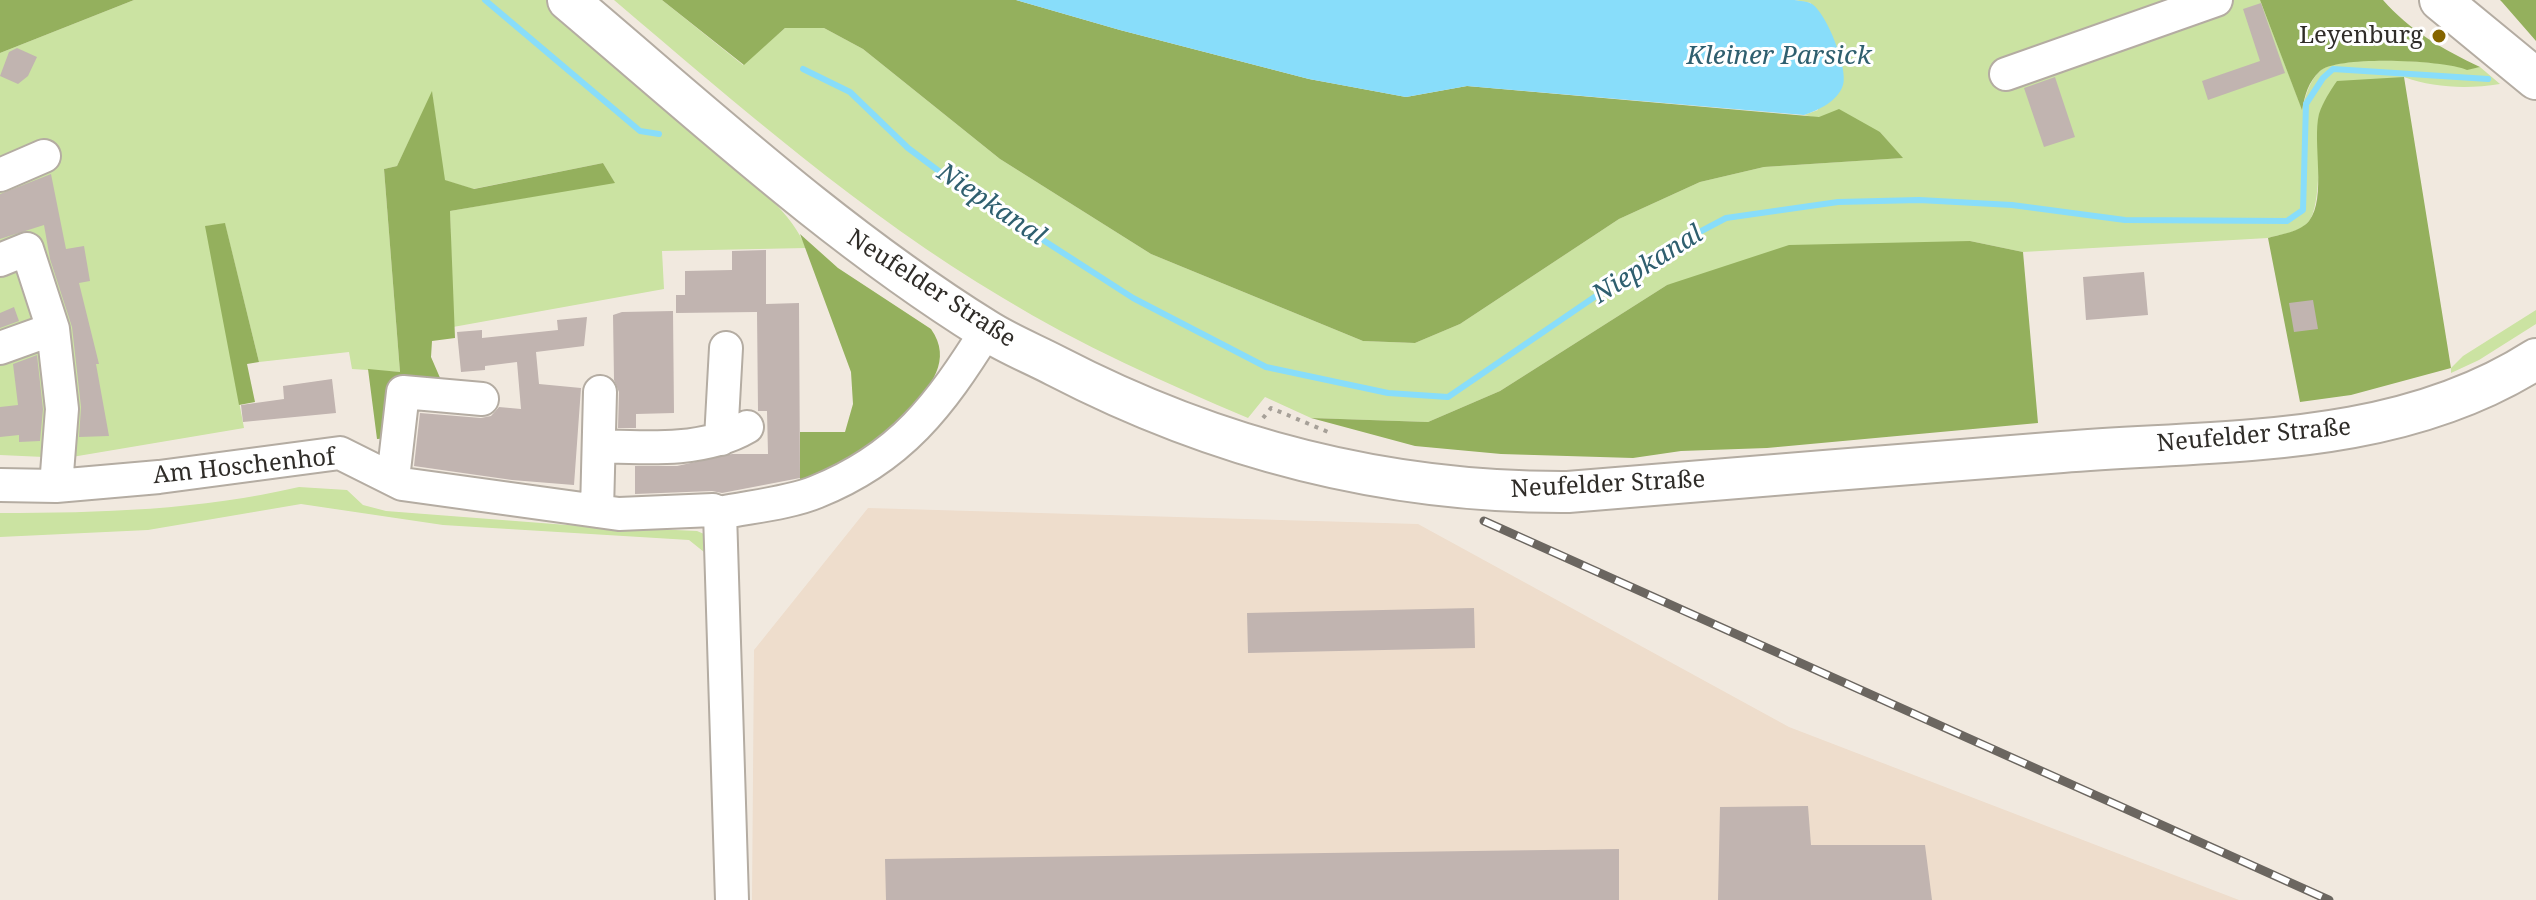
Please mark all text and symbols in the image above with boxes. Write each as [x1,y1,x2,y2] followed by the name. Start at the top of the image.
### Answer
[2299,22,2423,50] place label: Leyenburg
[2430,27,2448,45] marker: Leyenburg
[1687,41,1871,73] water label: Kleiner Parsick
[931,157,1051,253] water label: Niepkanal
[1587,219,1709,311] water label: Niepkanal
[841,224,1021,354] street label: Neufelder Straße
[2156,413,2352,459] street label: Neufelder Straße
[152,443,336,491] street label: Am Hoschenhof
[1510,466,1706,504] street label: Neufelder Straße

